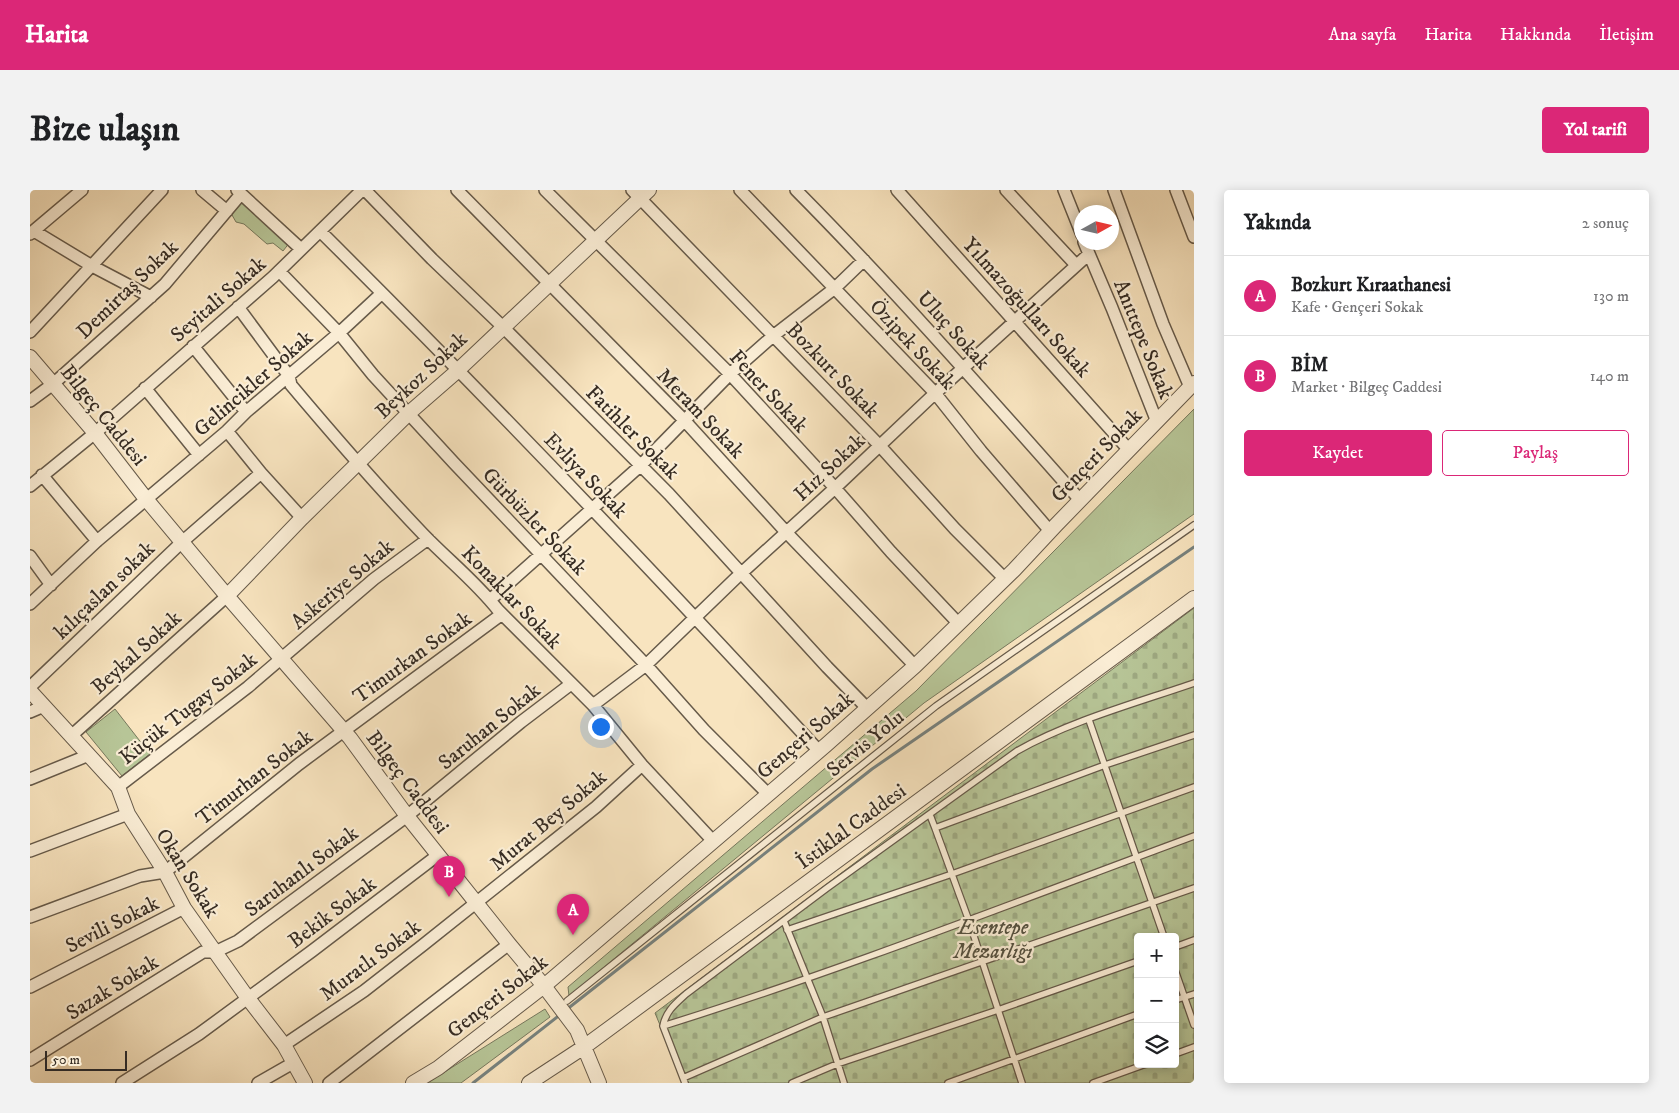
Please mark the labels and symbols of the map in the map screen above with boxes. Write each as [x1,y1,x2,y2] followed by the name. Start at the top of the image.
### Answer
[1074,205,1119,250] north arrow
[957,232,1096,383] street label: Yılmazoğulları Sokak
[71,234,184,345] street label: Demirtaş Sokak
[166,251,272,348] street label: Seyitali Sokak
[1107,276,1179,403] street label: Anıttepe Sokak
[911,286,996,376] street label: Uluç Sokak
[864,293,962,396] street label: Özipek Sokak
[780,317,885,424] street label: Bozkurt Sokak
[189,325,319,442] street label: Gelincikler Sokak
[370,326,474,425] street label: Beykoz Sokak
[723,345,814,439] street label: Fener Sokak
[55,360,152,471] street label: Bilgeç Caddesi
[651,363,750,465] street label: Meram Sokak
[580,380,685,486] street label: Fatihler Sokak
[1045,403,1148,508] street label: Gençeri Sokak
[538,427,633,524] street label: Evliya Sokak
[789,428,871,507] street label: Hız Sokak
[476,462,593,581] street label: Gürbüzler Sokak
[286,534,400,635] street label: Askeriye Sokak
[49,536,161,645] street label: kılıçaslan sokak
[456,541,567,655] street label: Konaklar Sokak
[86,605,188,700] street label: Beykal Sokak
[348,606,478,710] street label: Timurkan Sokak
[115,647,263,771] street label: Küçük Tugay Sokak
[433,677,547,776] street label: Saruhan Sokak
[752,686,860,785] street label: Gençeri Sokak
[822,705,910,783] street label: Servis Yolu
[588,714,614,740] your location
[191,724,319,831] street label: Timurhan Sokak
[360,726,454,839] street label: Bilgeç Caddesi
[485,764,613,877] street label: Murat Bey Sokak
[791,778,912,875] street label: İstiklal Caddesi
[240,820,364,923] street label: Saruhanlı Sokak
[150,824,225,924] street label: Okan Sokak
[433,856,465,897] pin: B
[283,871,382,954] street label: Bekik Sokak
[61,890,164,960] street label: Sevili Sokak
[557,894,589,935] pin: A
[315,914,427,1007] street label: Muratlı Sokak
[952,915,1033,965] park label: Esentepe Mezarlığı
[62,949,164,1026] street label: Sazak Sokak
[442,949,554,1044] street label: Gençeri Sokak
[45,1048,128,1071] scale bar

